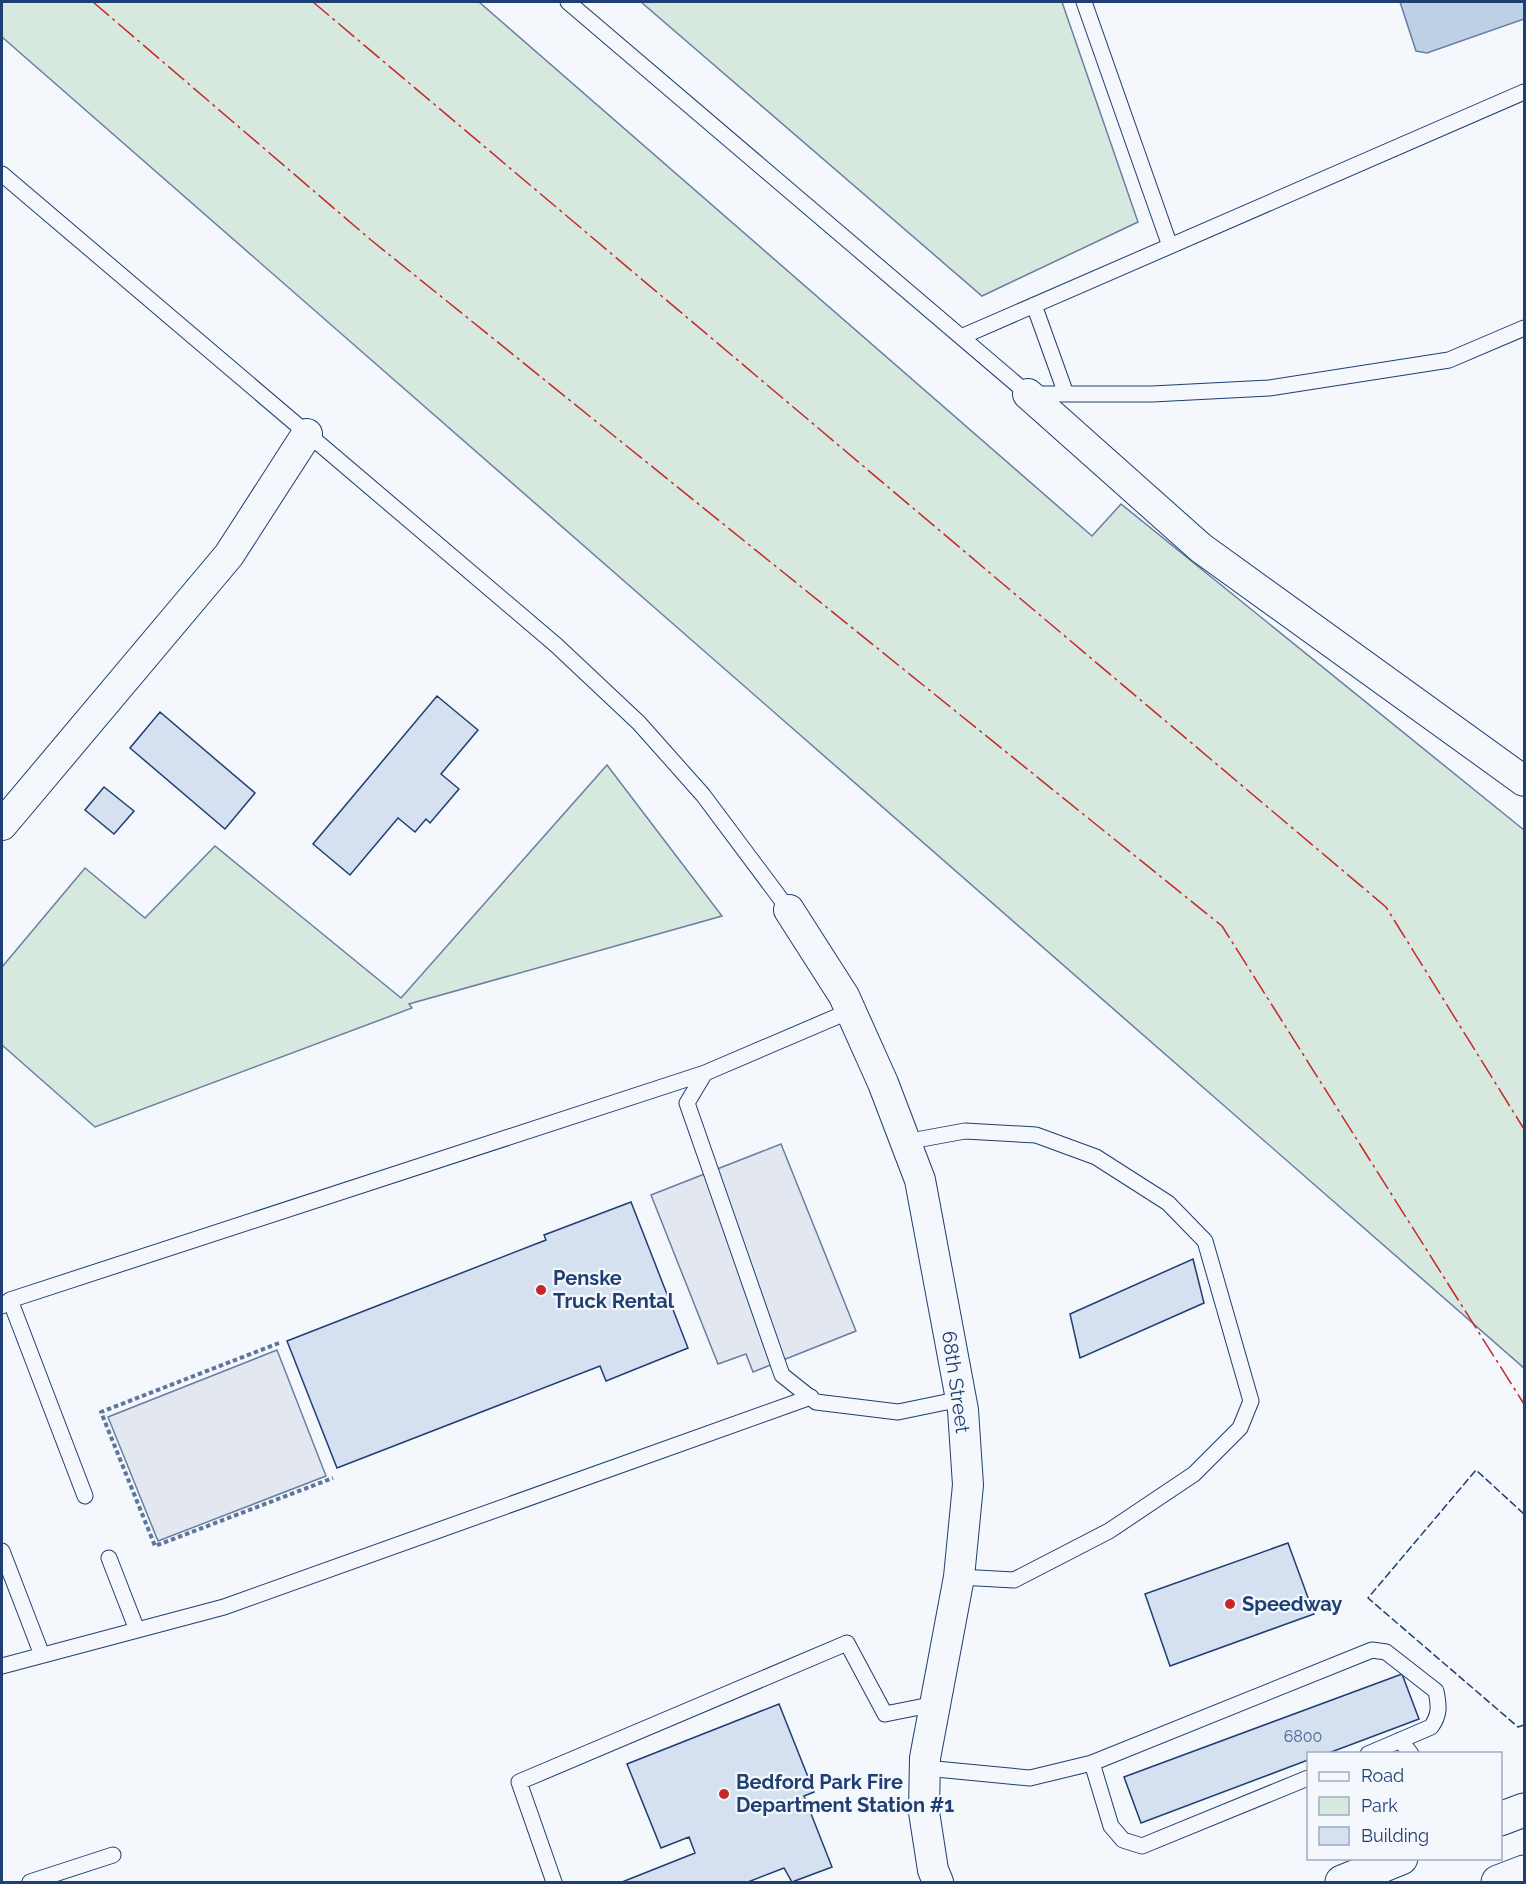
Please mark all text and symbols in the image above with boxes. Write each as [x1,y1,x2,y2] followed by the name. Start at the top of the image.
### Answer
[553,1266,675,1313] place label: Penske Truck Rental
[534,1283,548,1297] marker: Penske Truck Rental
[937,1329,975,1435] street label: 68th Street
[1242,1592,1342,1616] place label: Speedway
[1223,1597,1237,1611] marker: Speedway
[1284,1727,1322,1746] house number: 6800
[1307,1752,1502,1860] legend
[1361,1765,1404,1786] text: Road
[736,1770,954,1817] place label: Bedford Park Fire Department Station #1
[717,1787,731,1801] marker: Bedford Park Fire Department Station #1
[1361,1795,1398,1816] text: Park
[1361,1825,1429,1846] text: Building

